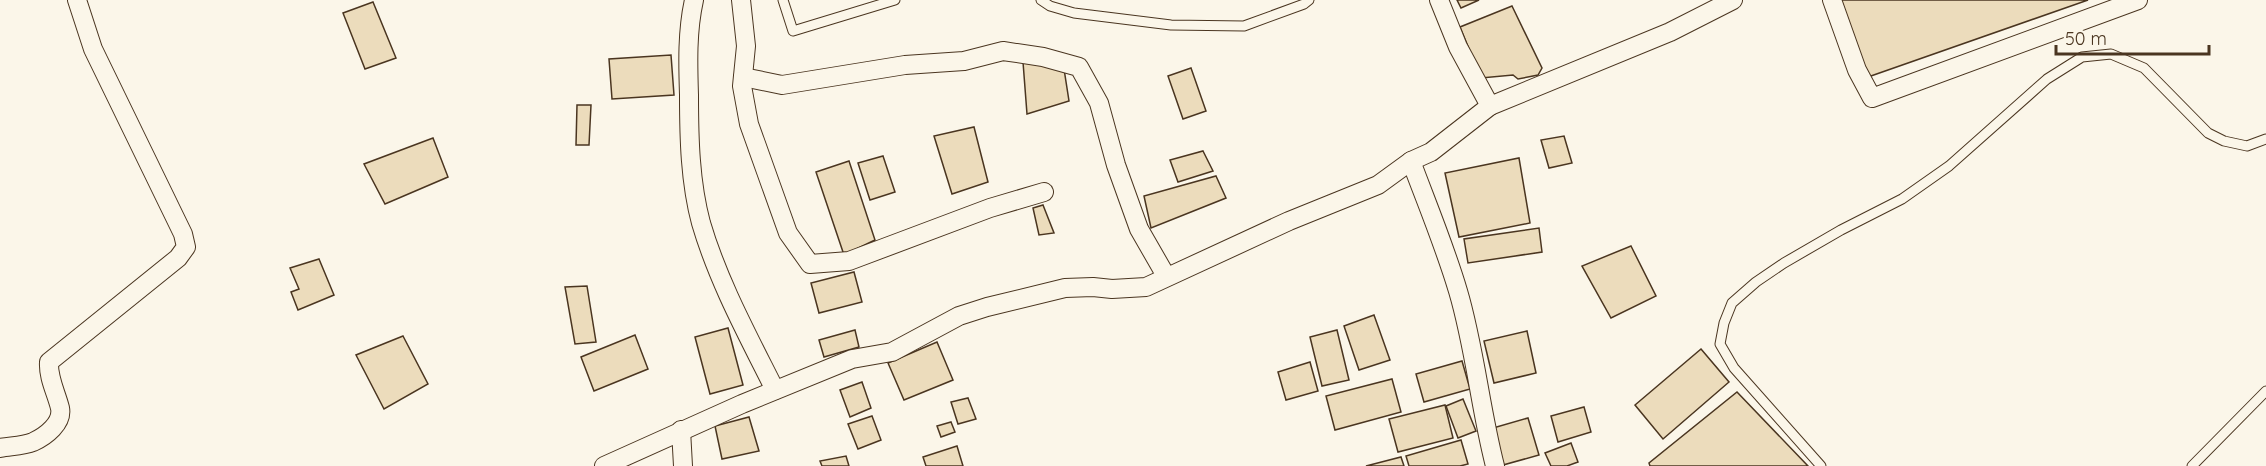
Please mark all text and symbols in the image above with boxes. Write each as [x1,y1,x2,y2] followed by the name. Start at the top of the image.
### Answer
[2056,18,2209,56] scale bar
[2065,27,2107,50] text: 50 m

